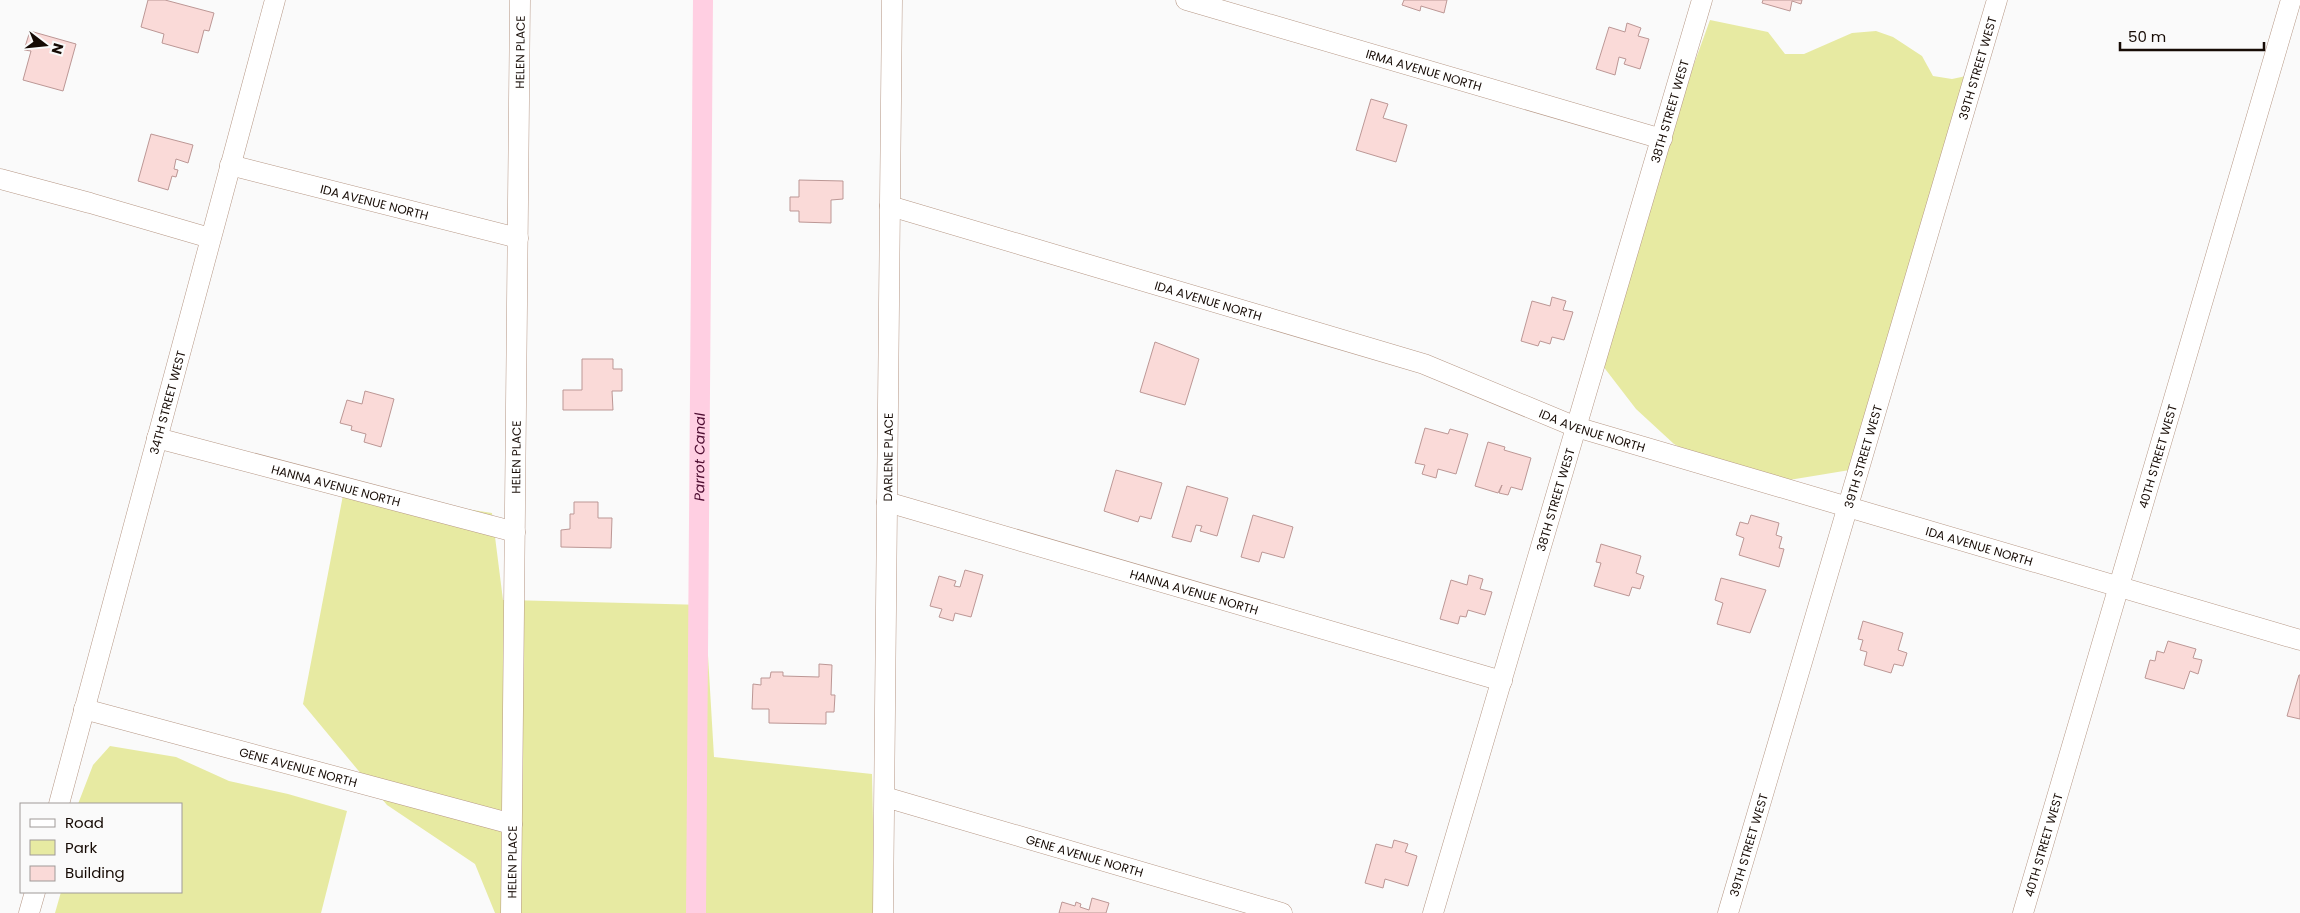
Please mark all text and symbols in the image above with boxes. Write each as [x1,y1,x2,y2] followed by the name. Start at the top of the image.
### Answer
[1954,14,2000,122] street label: 39TH STREET WEST
[511,15,528,89] street label: HELEN PLACE
[20,20,70,70] north arrow
[2120,20,2264,52] scale bar
[2128,26,2166,47] text: 50 m
[46,41,69,56] text: N
[1364,45,1484,95] street label: IRMA AVENUE NORTH
[1646,57,1693,165] street label: 38TH STREET WEST
[319,180,430,223] street label: IDA AVENUE NORTH
[1153,276,1264,324] street label: IDA AVENUE NORTH
[145,348,189,456] street label: 34TH STREET WEST
[1839,402,1886,510] street label: 39TH STREET WEST
[2134,402,2180,510] street label: 40TH STREET WEST
[1537,404,1648,456] street label: IDA AVENUE NORTH
[689,412,710,501] water label: Parrot Canal
[879,413,896,501] street label: DARLENE PLACE
[507,420,524,494] street label: HELEN PLACE
[1532,445,1578,553] street label: 38TH STREET WEST
[270,460,402,510] street label: HANNA AVENUE NORTH
[1924,522,2035,570] street label: IDA AVENUE NORTH
[1128,565,1260,618] street label: HANNA AVENUE NORTH
[237,743,359,791] street label: GENE AVENUE NORTH
[2020,790,2066,899] street label: 40TH STREET WEST
[1725,791,1771,899] street label: 39TH STREET WEST
[20,803,182,893] legend
[65,812,104,833] text: Road
[503,825,520,899] street label: HELEN PLACE
[1024,830,1145,881] street label: GENE AVENUE NORTH
[65,837,97,858] text: Park
[65,862,125,883] text: Building

